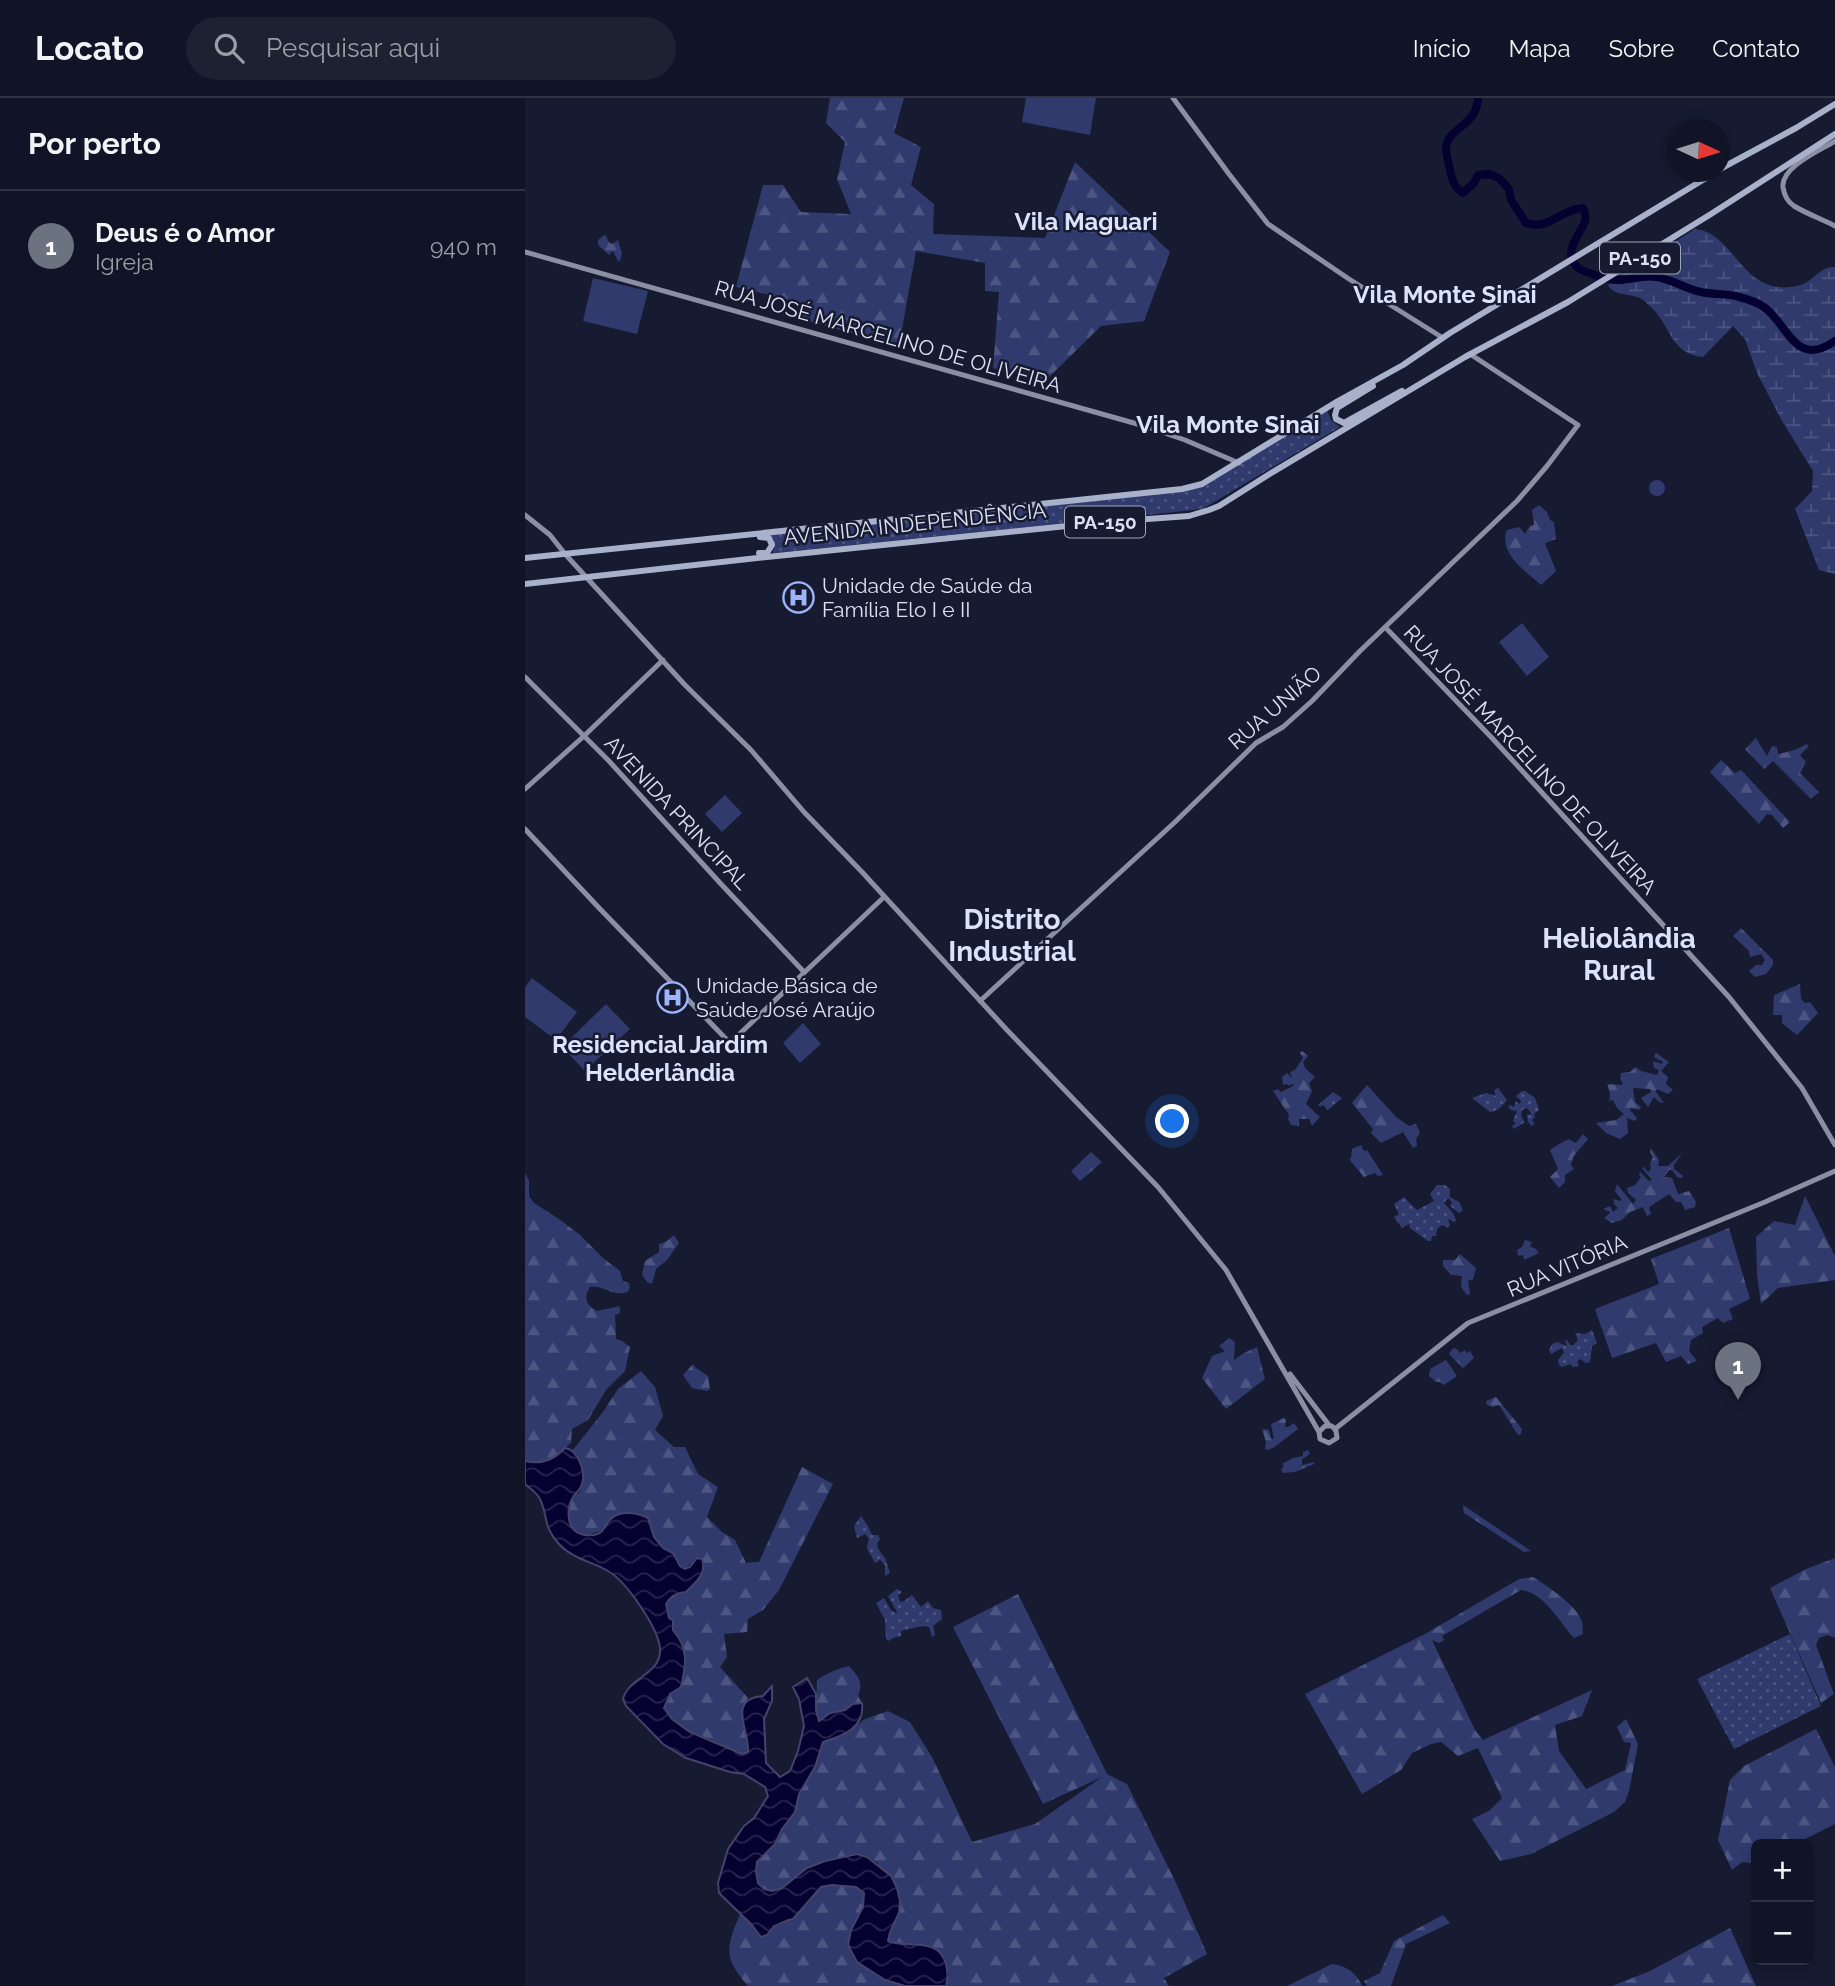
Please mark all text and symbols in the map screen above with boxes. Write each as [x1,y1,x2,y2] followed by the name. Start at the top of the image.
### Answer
[186,17,676,80] search box
[35,29,144,68] text: Locato
[210,29,248,67] icon: search
[266,33,440,63] text: Pesquisar aqui
[1413,34,1471,63] text: Início
[1509,34,1570,63] text: Mapa
[1608,34,1674,63] text: Sobre
[1712,34,1800,63] text: Contato
[1667,119,1730,182] north arrow
[28,126,161,161] text: Por perto
[1014,207,1158,236] district label: Vila Maguari
[95,218,275,248] text: Deus é o Amor
[45,233,57,260] text: 1
[430,233,497,260] text: 940 m
[1600,242,1680,274] road number: PA-150
[95,248,154,275] text: Igreja
[712,275,1064,398] street label: RUA JOSÉ MARCELINO DE OLIVEIRA
[1353,280,1537,309] district label: Vila Monte Sinai
[1136,410,1320,439] district label: Vila Monte Sinai
[782,497,1048,550] street label: AVENIDA INDEPENDÊNCIA
[1065,506,1145,538] road number: PA-150
[822,573,1032,622] place label: Unidade de Saúde da Família Elo I e II
[782,581,816,615] hospital icon: Unidade de Saúde da Família Elo I e II
[1399,620,1662,899] street label: RUA JOSÉ MARCELINO DE OLIVEIRA
[1223,661,1326,755] street label: RUA UNIÃO
[600,731,755,895] street label: AVENIDA PRINCIPAL
[948,903,1076,968] district label: Distrito Industrial
[1542,922,1696,987] district label: Heliolândia Rural
[696,973,878,1022] place label: Unidade Básica de Saúde José Araújo
[656,981,690,1015] hospital icon: Unidade Básica de Saúde José Araújo
[552,1030,768,1087] district label: Residencial Jardim Helderlândia
[1155,1104,1189,1138] your location
[1503,1229,1631,1302] street label: RUA VITÓRIA
[1715,1342,1761,1400] pin: 1
[1751,1839,1814,1965] map controls
[1751,1839,1814,1902] button: +
[1751,1902,1814,1965] button: −

